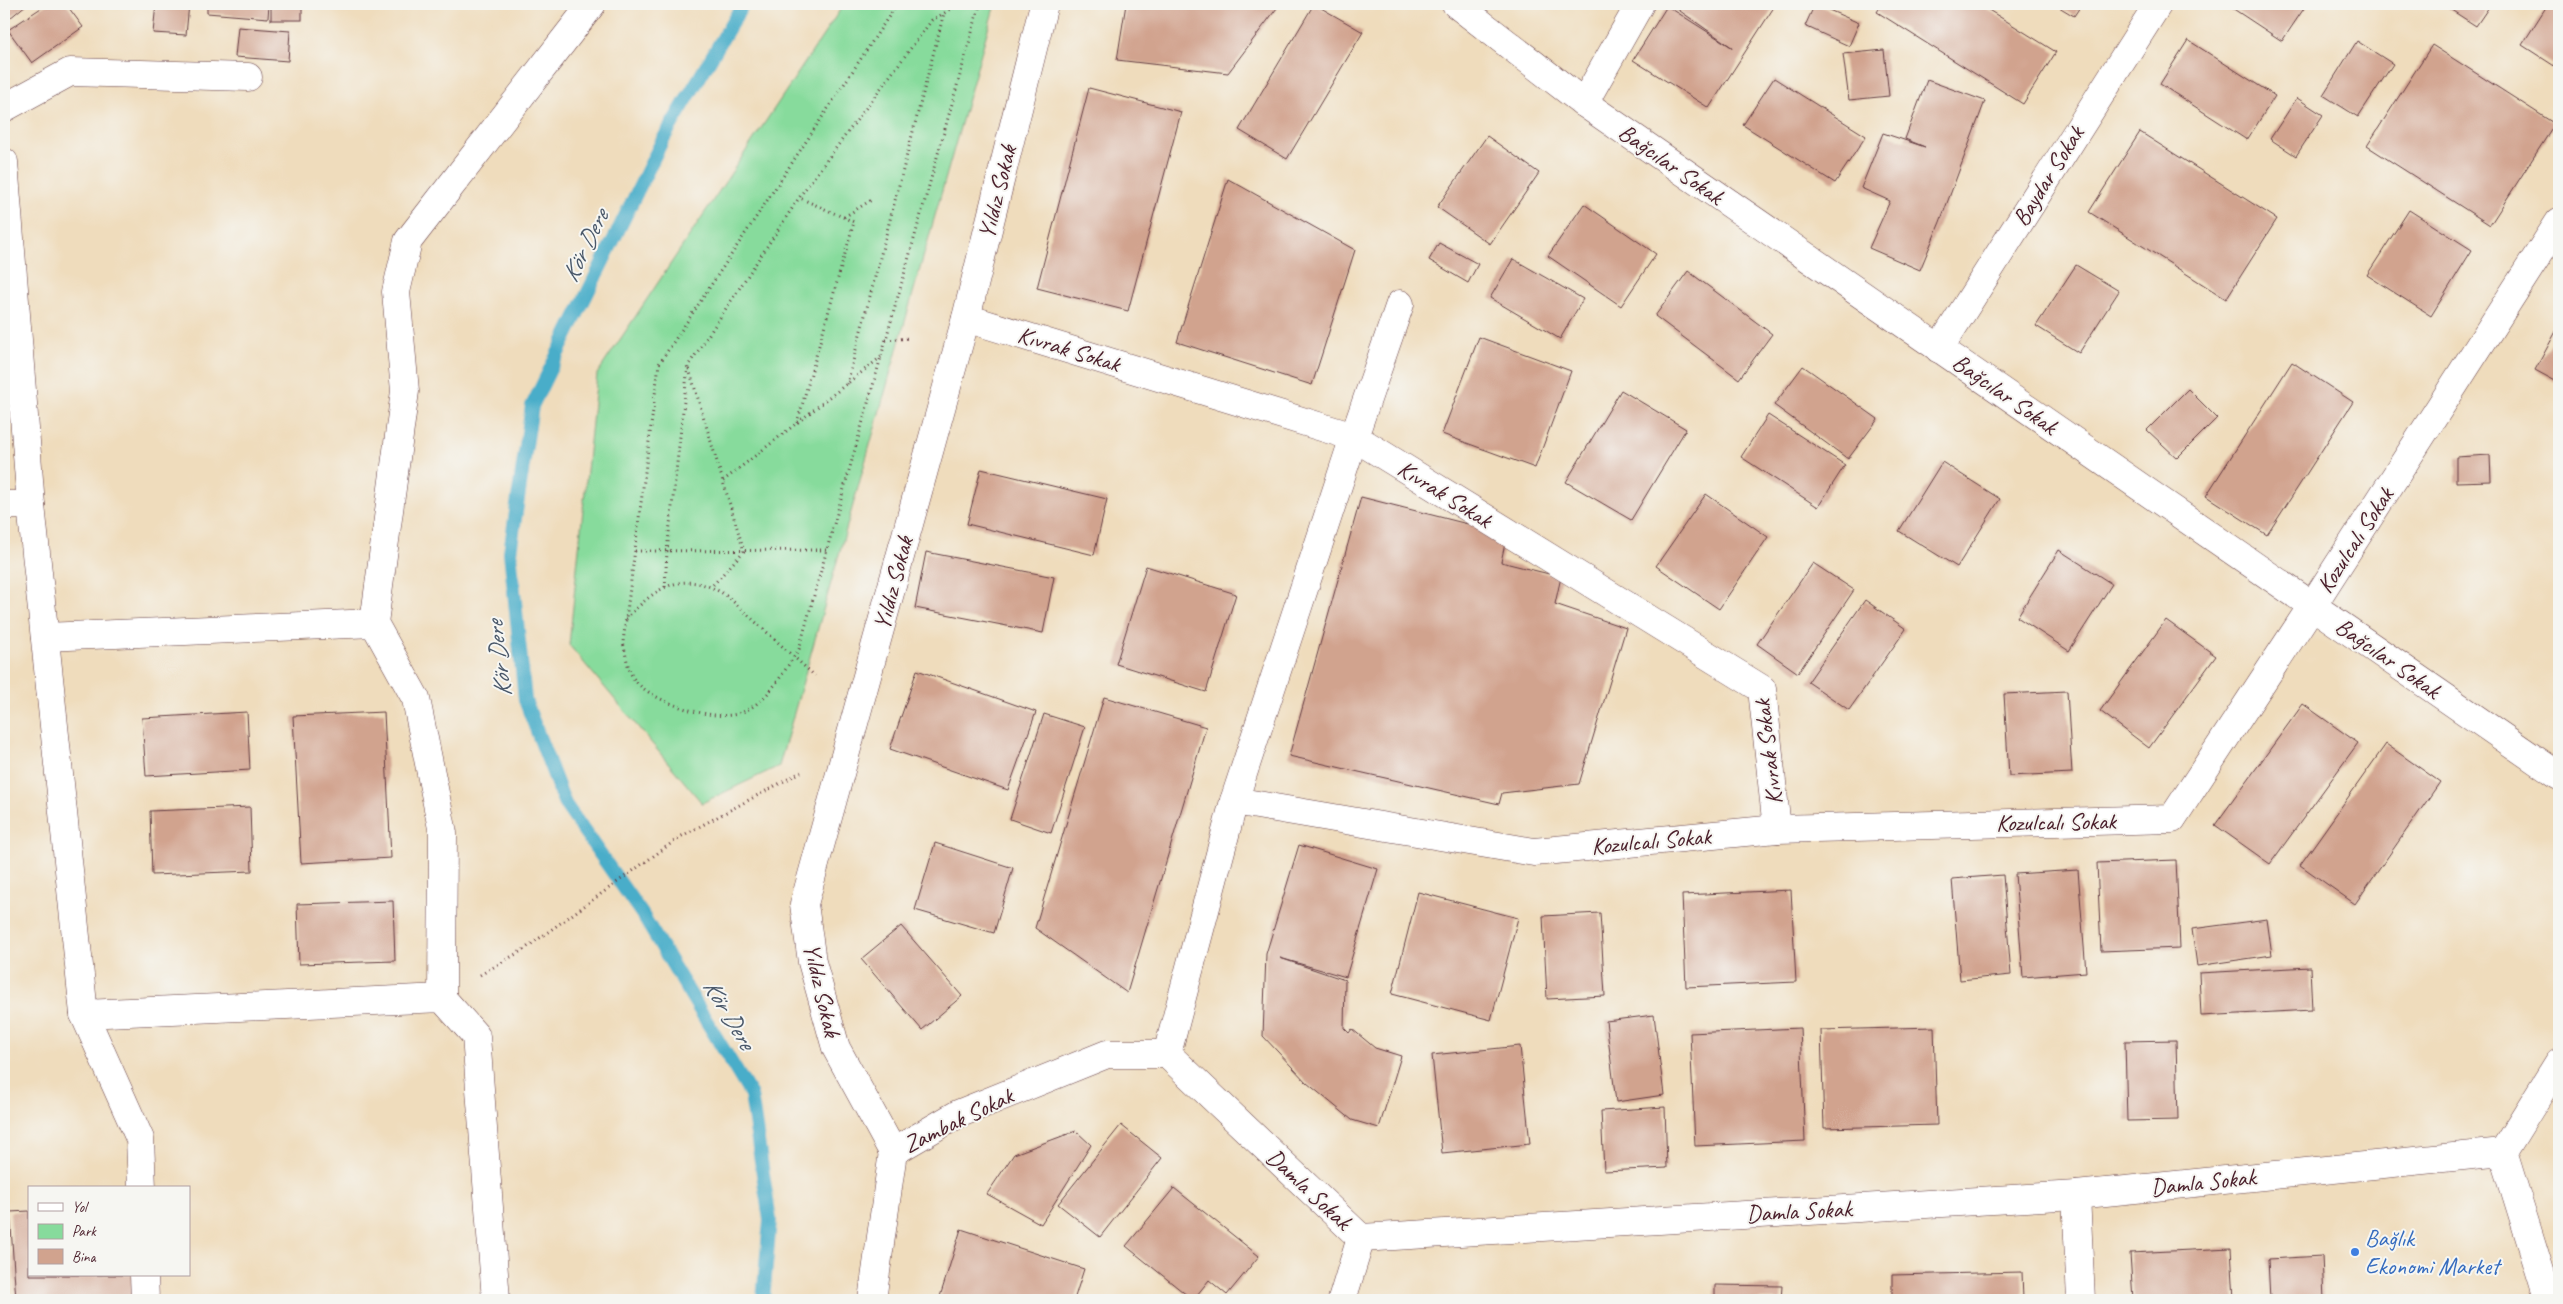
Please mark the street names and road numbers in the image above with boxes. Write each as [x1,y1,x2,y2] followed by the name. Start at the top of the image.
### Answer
[1613,117,1731,212] street label: Bağcılar Sokak
[2006,119,2092,232] street label: Baydar Sokak
[971,140,1024,242] street label: Yıldız Sokak
[1014,319,1126,379] street label: Kıvrak Sokak
[1947,347,2065,442] street label: Bağcılar Sokak
[1392,453,1500,536] street label: Kıvrak Sokak
[2310,480,2401,598] street label: Kozulcalı Sokak
[866,531,920,633] street label: Yıldız Sokak
[2330,611,2448,706] street label: Bağcılar Sokak
[1746,696,1789,806] street label: Kıvrak Sokak
[1996,806,2118,838] street label: Kozulcalı Sokak
[1590,821,1714,861] street label: Kozulcalı Sokak
[797,940,848,1042] street label: Yıldız Sokak
[898,1080,1020,1160] street label: Zambak Sokak
[1260,1142,1359,1237] street label: Damla Sokak
[2149,1161,2259,1202] street label: Damla Sokak
[1746,1193,1855,1229] street label: Damla Sokak

